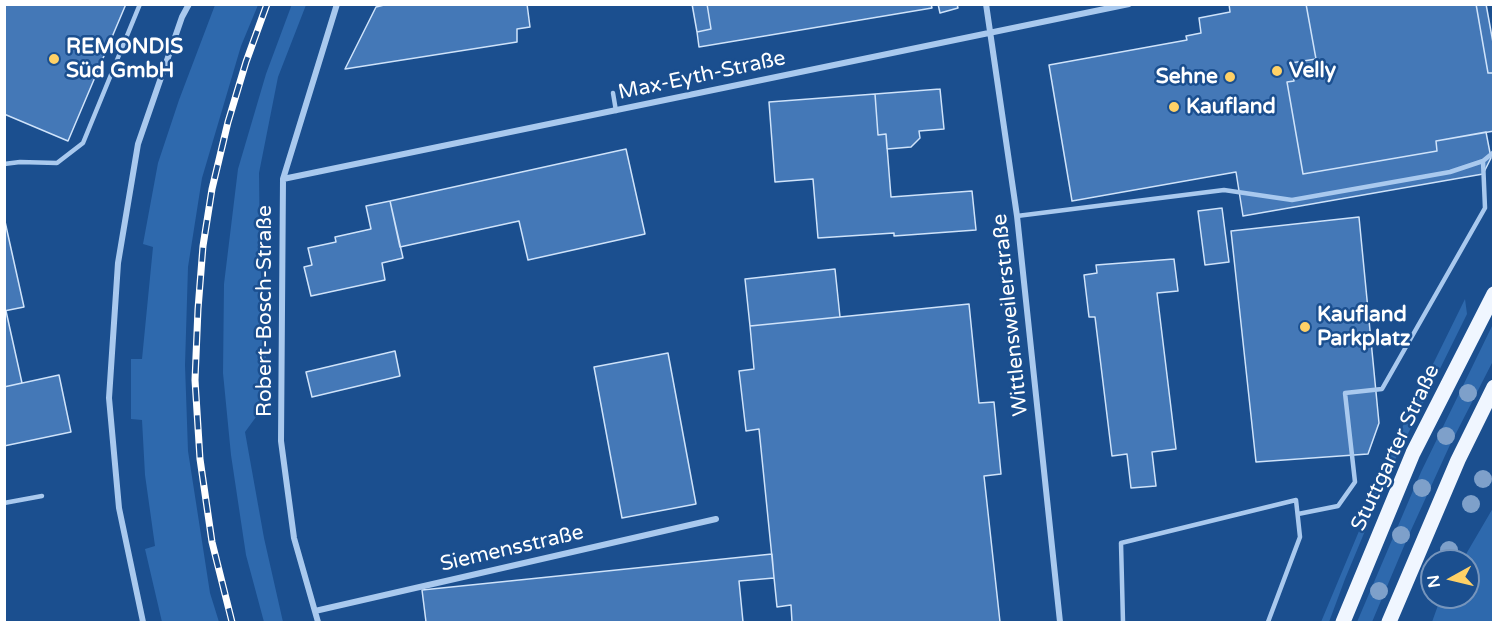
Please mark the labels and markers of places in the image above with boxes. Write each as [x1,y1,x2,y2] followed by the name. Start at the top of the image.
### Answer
[66,34,183,84] place label: REMONDIS Süd GmbH
[47,52,61,66] marker: REMONDIS Süd GmbH
[1289,58,1336,84] place label: Velly
[1156,64,1218,90] place label: Sehne
[1270,64,1284,78] marker: Velly
[1223,70,1237,84] marker: Sehne
[1186,94,1276,120] place label: Kaufland
[1167,100,1181,114] marker: Kaufland
[1317,302,1410,352] place label: Kaufland Parkplatz
[1298,320,1312,334] marker: Kaufland Parkplatz

